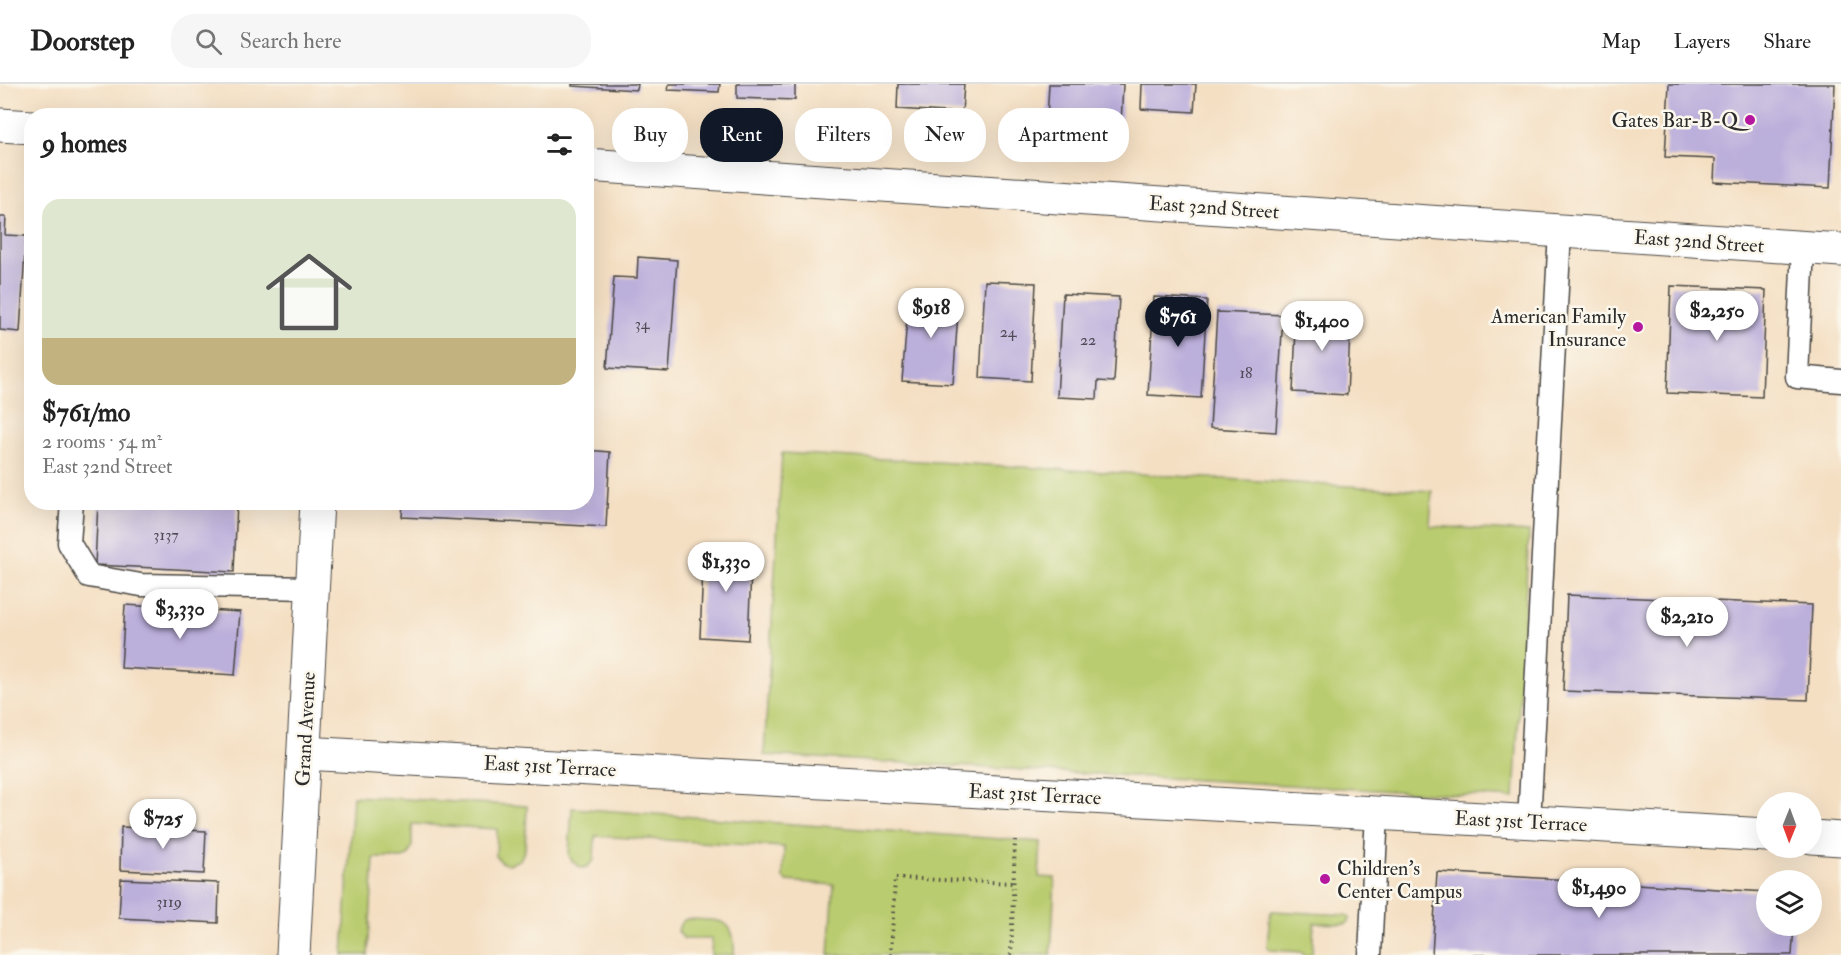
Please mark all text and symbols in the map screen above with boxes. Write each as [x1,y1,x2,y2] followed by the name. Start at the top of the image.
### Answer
[171,14,591,68] search box
[30,24,135,59] text: Doorstep
[192,25,225,58] icon: search
[240,27,341,55] text: Search here
[1601,28,1641,55] text: Map
[1674,28,1730,55] text: Layers
[1763,28,1811,55] text: Share
[612,108,688,162] chip: Buy
[700,108,783,162] chip: Rent
[795,108,892,162] chip: Filters
[904,108,986,162] chip: New
[998,108,1129,162] chip: Apartment
[1611,108,1751,133] place label: Gates Bar-B-Q
[1743,113,1757,127] marker: Gates Bar-B-Q
[42,128,127,160] text: 9 homes
[543,128,576,161] icon: filters
[1148,190,1280,225] street label: East 32nd Street
[1633,224,1765,259] street label: East 32nd Street
[255,238,363,346] icon: home
[895,288,967,339] pin: $918
[1668,291,1766,342] pin: $2,250
[912,295,950,320] text: $918
[1142,297,1214,348] pin: $761
[1689,298,1745,323] text: $2,250
[1273,301,1371,352] pin: $1,400
[1159,304,1197,329] text: $761
[1490,304,1627,352] place label: American Family Insurance
[1295,308,1349,333] text: $1,400
[635,314,651,334] house number: 34
[1631,320,1645,334] marker: American Family Insurance
[1000,322,1018,342] house number: 24
[1080,330,1096,350] house number: 22
[1239,363,1253,383] house number: 18
[42,397,130,429] text: $761/mo
[42,429,162,454] text: 2 rooms · 54 m²
[42,454,173,479] text: East 32nd Street
[153,525,179,545] house number: 3137
[677,542,775,593] pin: $1,330
[702,549,750,574] text: $1,330
[131,589,229,640] pin: $3,330
[155,596,205,621] text: $3,330
[1638,597,1736,648] pin: $2,210
[1660,604,1714,629] text: $2,210
[290,671,321,787] street label: Grand Avenue
[483,751,617,782] street label: East 31st Terrace
[968,779,1102,810] street label: East 31st Terrace
[1756,792,1822,858] north arrow
[1756,792,1822,936] map controls
[127,799,199,850] pin: $725
[143,806,183,831] text: $725
[1454,806,1588,837] street label: East 31st Terrace
[1337,856,1462,905] place label: Children's Center Campus
[1550,868,1648,919] pin: $1,490
[1756,870,1822,936] button: layers
[1318,872,1332,886] marker: Children's Center Campus
[1572,875,1626,900] text: $1,490
[156,892,182,912] house number: 3119

